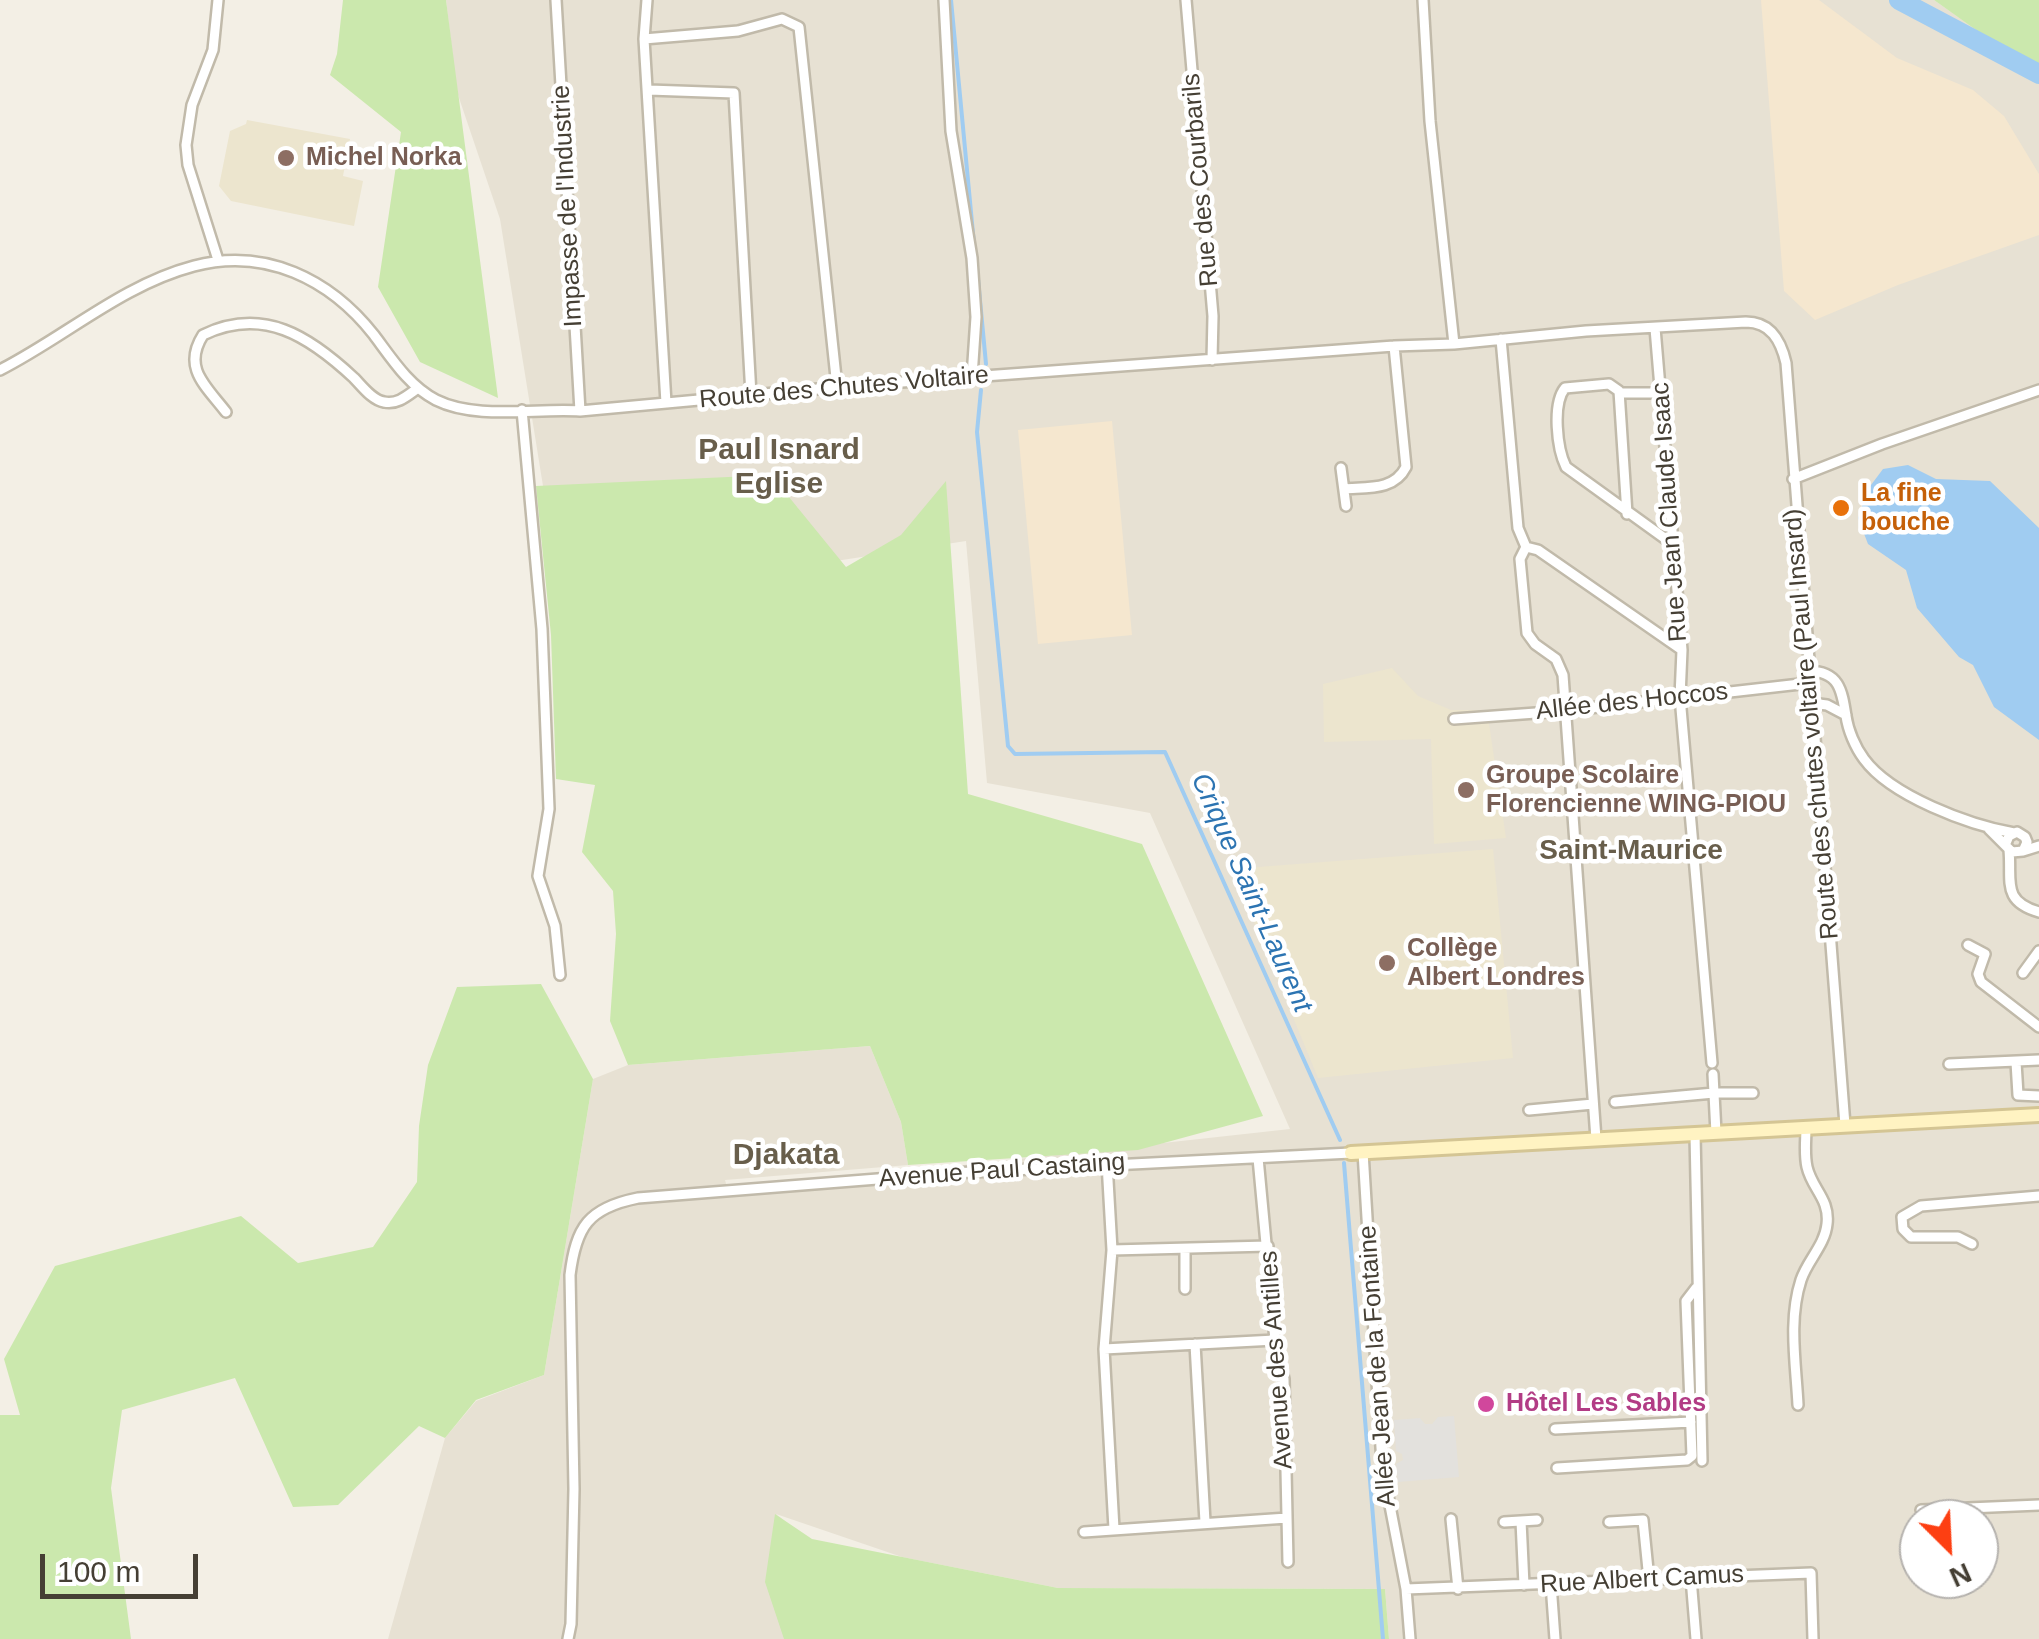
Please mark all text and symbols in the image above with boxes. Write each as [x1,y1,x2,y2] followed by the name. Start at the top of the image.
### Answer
[1177,72,1225,288] street label: Rue des Courbarils
[547,84,589,328] street label: Impasse de l'Industrie
[306,143,462,173] place label: Michel Norka
[275,147,297,169] marker: Michel Norka
[698,360,990,416] street label: Route des Chutes Voltaire
[1646,381,1694,643] street label: Rue Jean Claude Isaac
[698,433,860,504] district label: Paul Isnard Eglise
[1861,479,1950,538] place label: La fine bouche
[1830,497,1852,519] marker: La fine bouche
[1778,507,1846,941] street label: Route des chutes voltaire (Paul Insard)
[1534,677,1730,727] street label: Allée des Hoccos
[1486,761,1786,820] place label: Groupe Scolaire Florencienne WING-PIOU
[1183,768,1319,1018] water label: Crique Saint-Laurent
[1455,779,1477,801] marker: Groupe Scolaire Florencienne WING-PIOU
[1539,834,1723,868] district label: Saint-Maurice
[1407,934,1585,993] place label: Collège Albert Londres
[1376,952,1398,974] marker: Collège Albert Londres
[733,1138,839,1174] district label: Djakata
[878,1147,1126,1195] street label: Avenue Paul Castaing
[1353,1224,1403,1508] street label: Allée Jean de la Fontaine
[1254,1250,1300,1470] street label: Avenue des Antilles
[1506,1389,1706,1419] place label: Hôtel Les Sables
[1475,1393,1497,1415] marker: Hôtel Les Sables
[1899,1499,1999,1599] north arrow
[45,1534,202,1596] scale bar
[57,1555,140,1588] text: 100 m
[1945,1557,1976,1593] text: N
[1539,1560,1745,1600] street label: Rue Albert Camus

